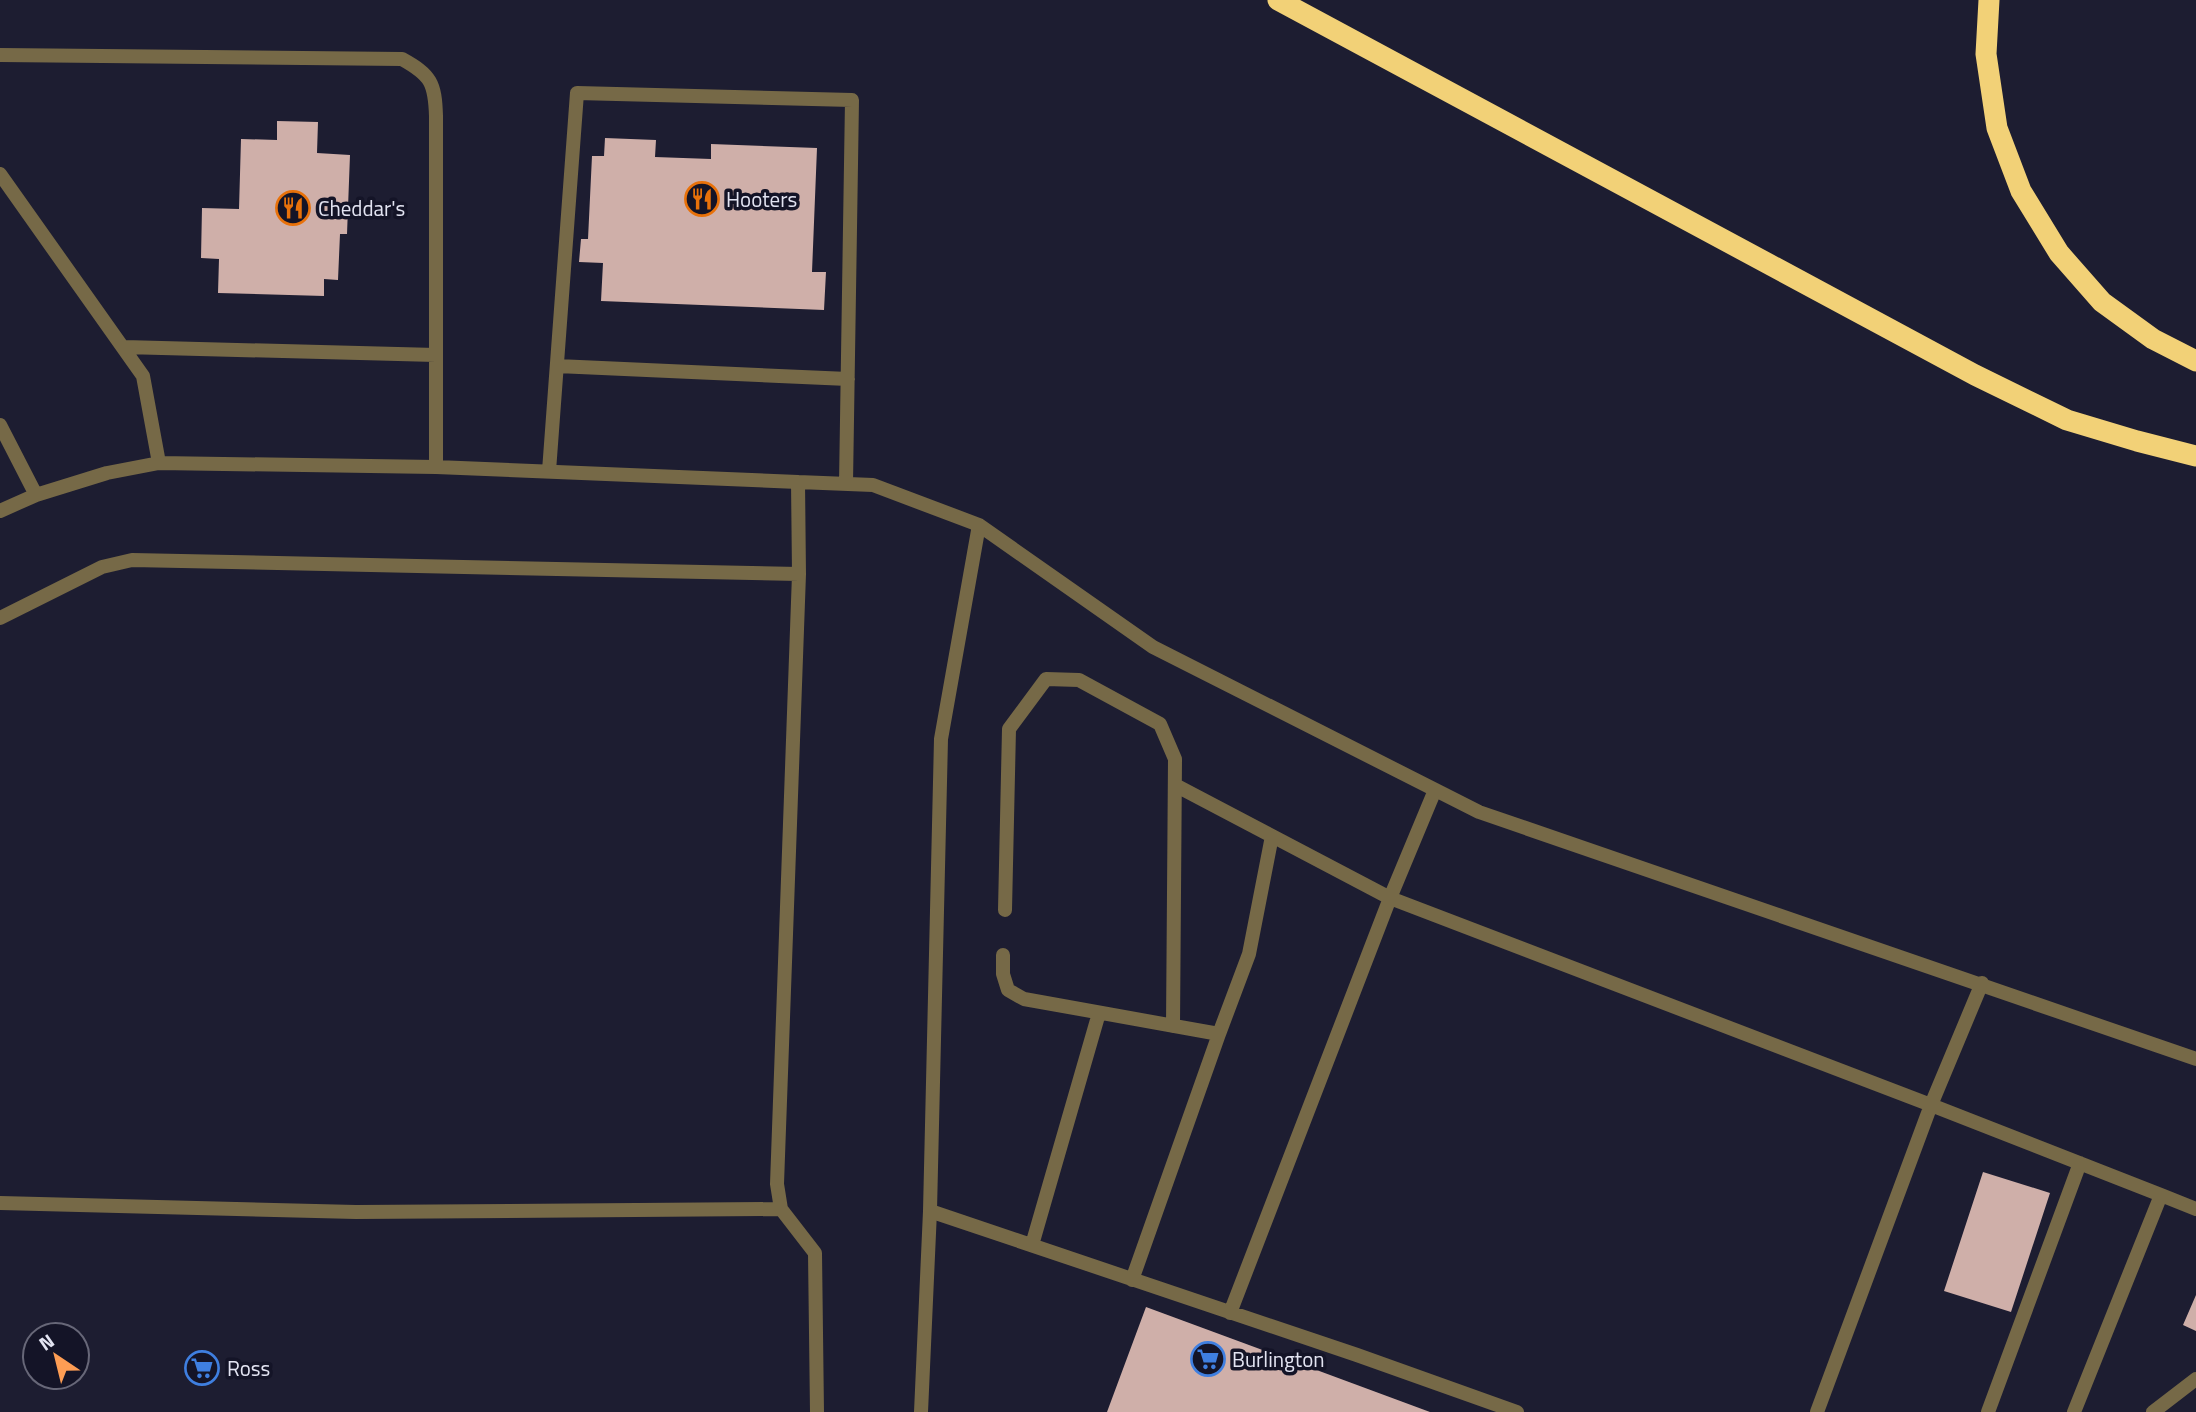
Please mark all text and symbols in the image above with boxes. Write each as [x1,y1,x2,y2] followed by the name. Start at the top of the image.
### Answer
[683,180,721,218] restaurant icon: Hooters
[726,183,797,215] place label: Hooters
[274,189,312,227] restaurant icon: Cheddar's
[318,192,405,224] place label: Cheddar's
[21,1321,91,1391] north arrow
[32,1326,60,1357] text: N
[1189,1340,1227,1378] supermarket icon: Burlington
[1232,1343,1325,1375] place label: Burlington
[183,1349,221,1387] supermarket icon: Ross
[227,1352,270,1384] place label: Ross

